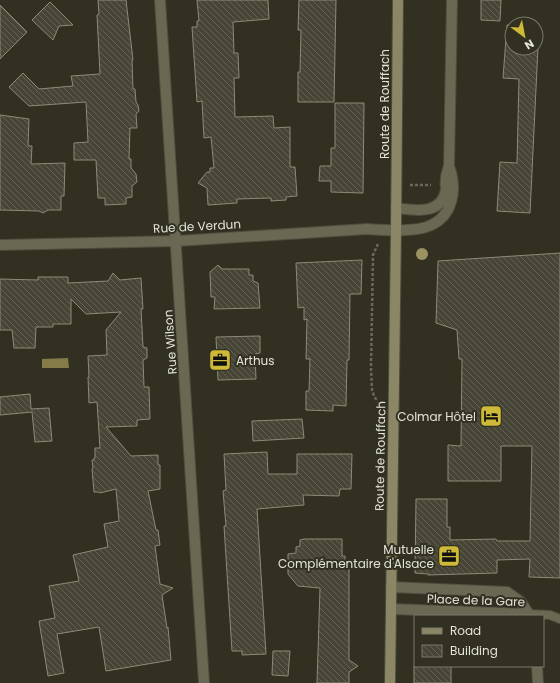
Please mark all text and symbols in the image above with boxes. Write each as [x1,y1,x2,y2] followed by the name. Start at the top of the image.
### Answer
[504,16,544,56] north arrow
[522,36,537,53] text: N
[376,49,393,159] street label: Route de Rouffach
[153,215,241,237] street label: Rue de Verdun
[159,309,181,375] street label: Rue Wilson
[207,347,233,373] office icon: Arthus
[236,352,275,369] place label: Arthus
[371,401,389,511] street label: Route de Rouffach
[478,403,504,429] hotel icon: Colmar Hôtel
[397,408,476,425] place label: Colmar Hôtel
[278,541,434,572] place label: Mutuelle Complémentaire d'Alsace
[436,543,462,569] office icon: Mutuelle Complémentaire d'Alsace
[427,590,525,610] street label: Place de la Gare
[414,615,544,667] legend
[450,622,481,639] text: Road
[450,642,498,659] text: Building

